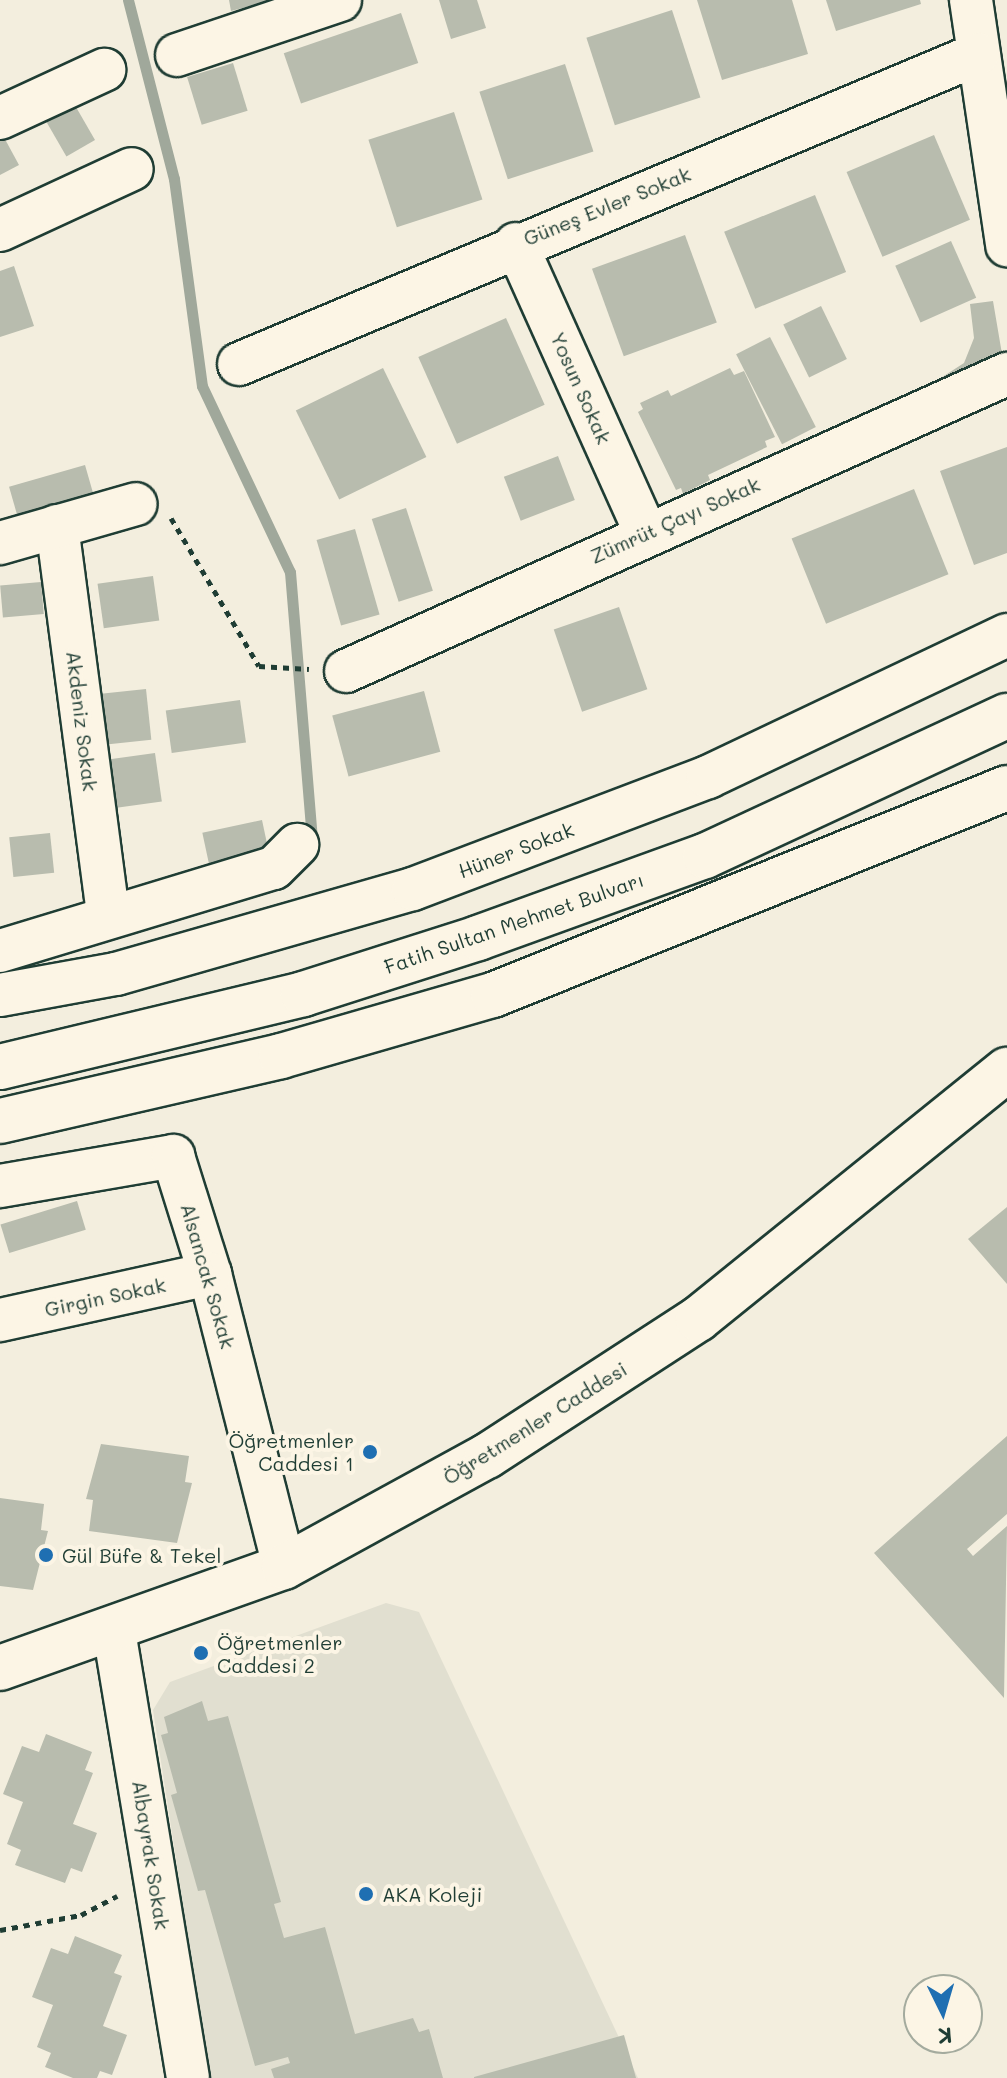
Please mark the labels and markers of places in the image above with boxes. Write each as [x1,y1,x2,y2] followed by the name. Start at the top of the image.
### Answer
[229,1428,354,1475] place label: Öğretmenler Caddesi 1
[361,1443,379,1461] marker: Öğretmenler Caddesi 1
[62,1543,221,1567] place label: Gül Büfe & Tekel
[37,1546,55,1564] marker: Gül Büfe & Tekel
[217,1630,342,1677] place label: Öğretmenler Caddesi 2
[192,1644,210,1662] marker: Öğretmenler Caddesi 2
[382,1882,482,1906] place label: AKA Koleji
[357,1885,375,1903] marker: AKA Koleji

